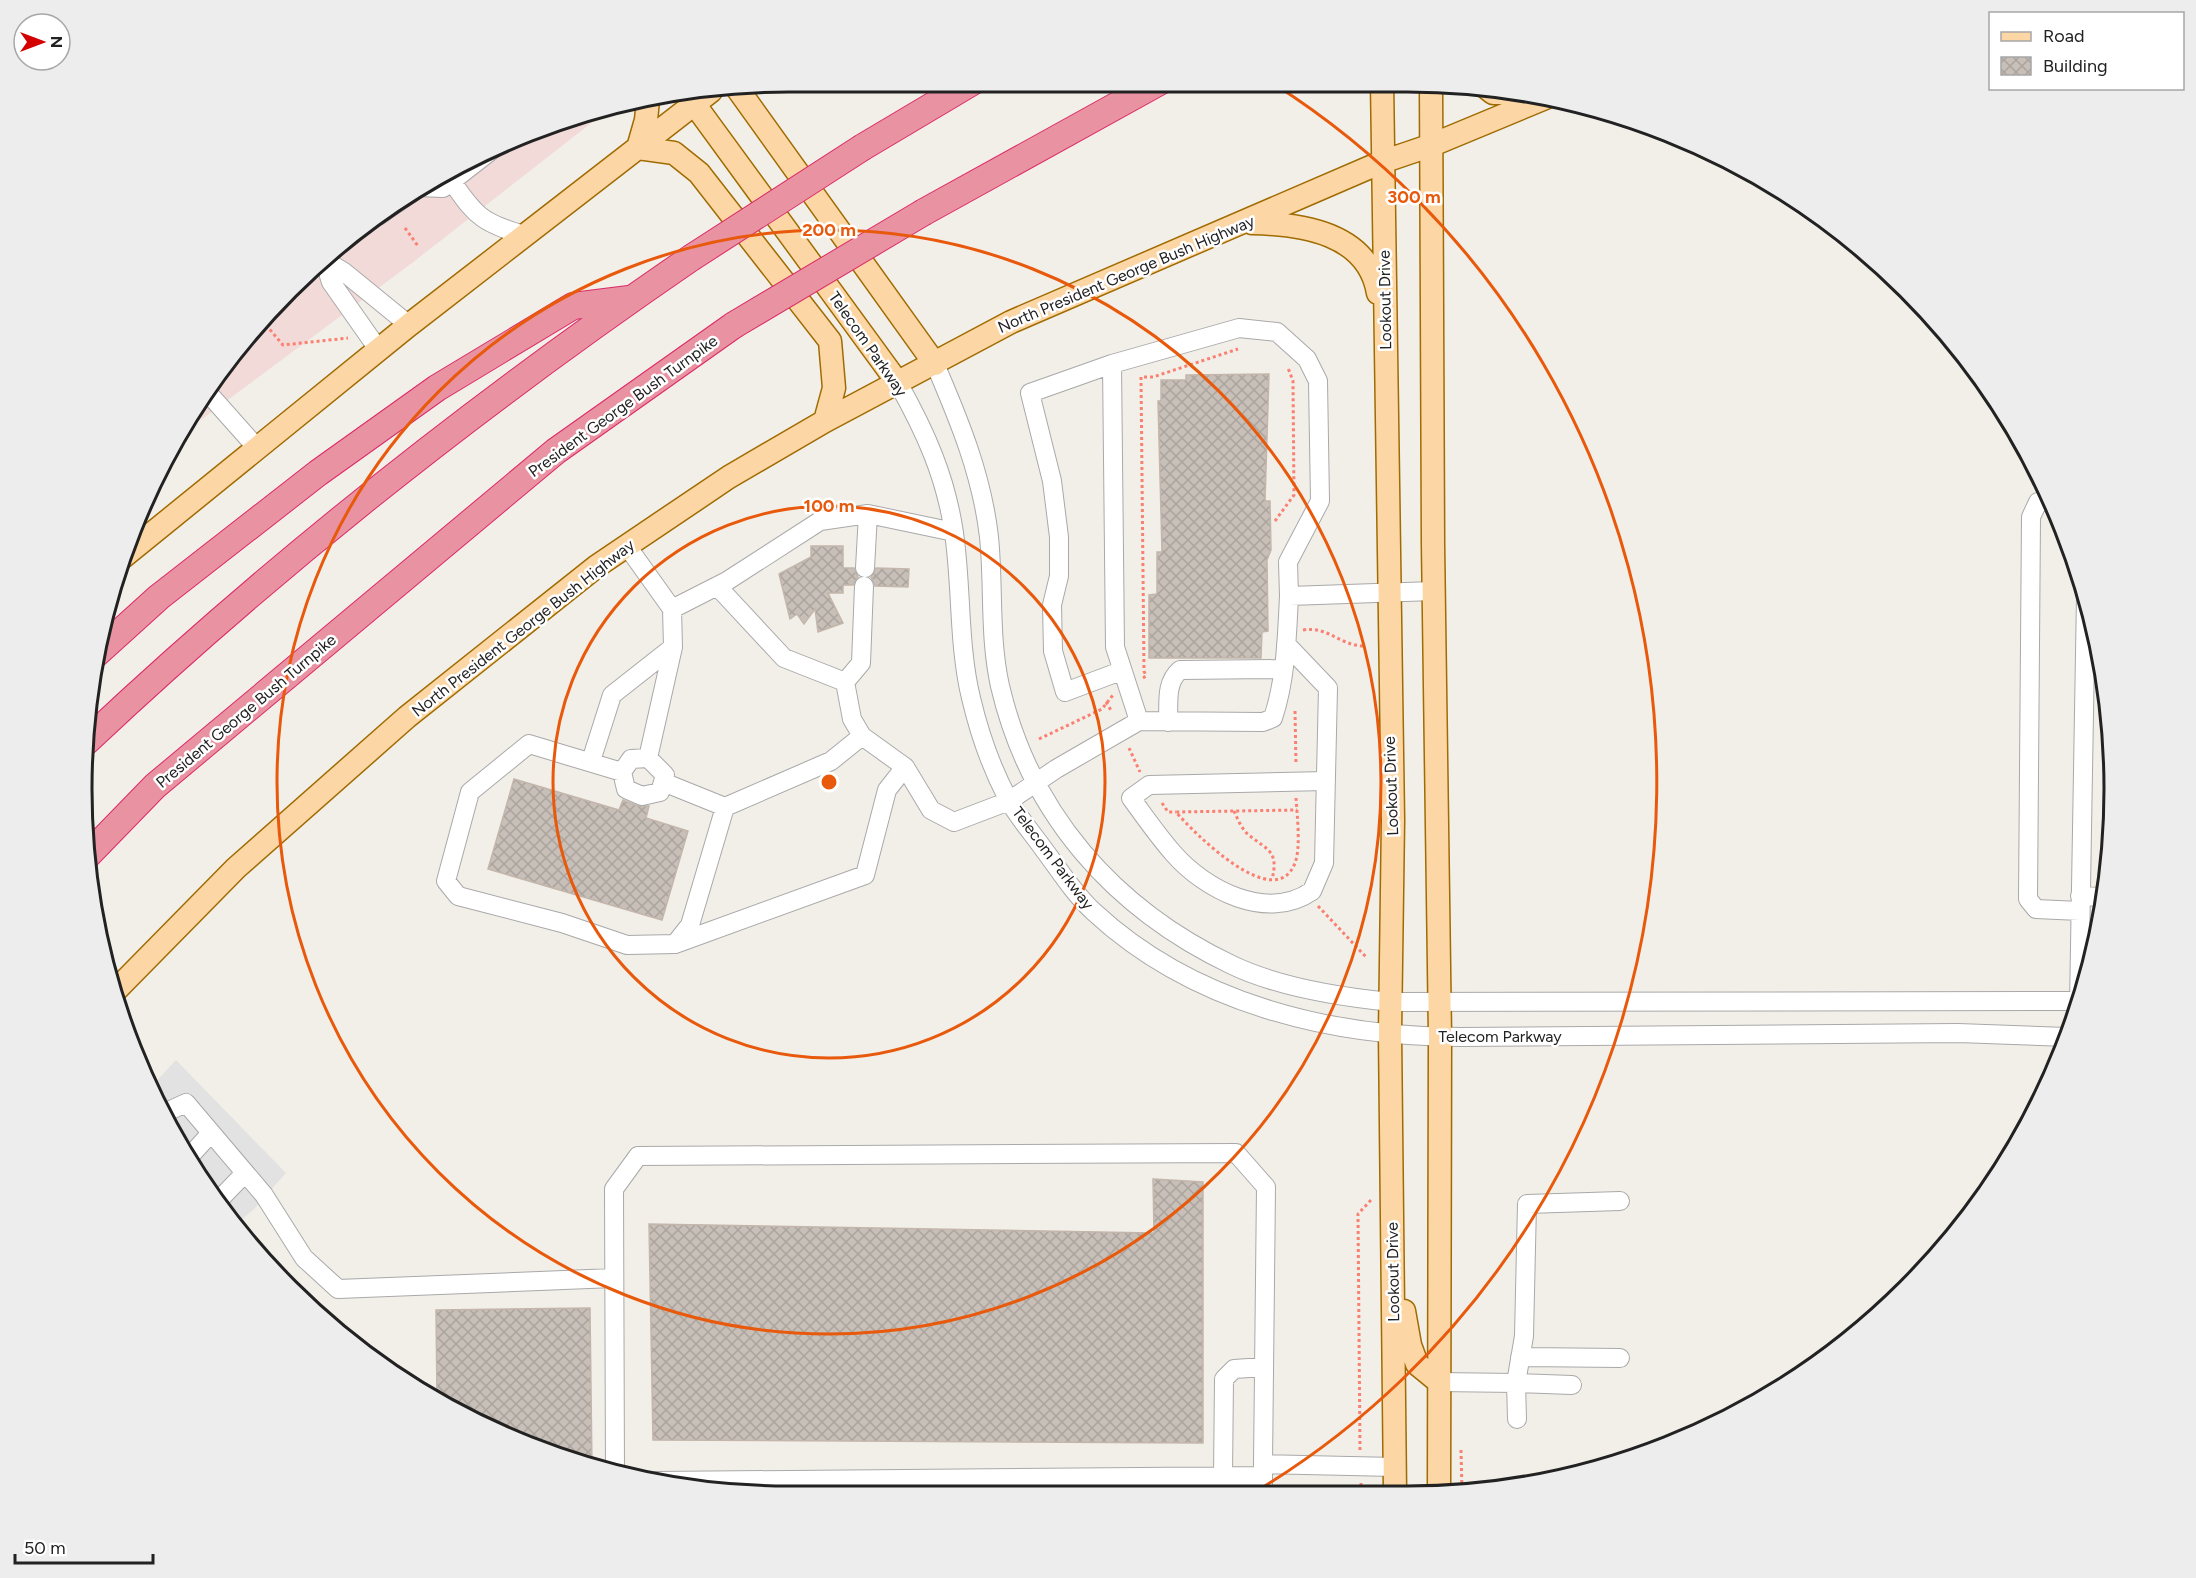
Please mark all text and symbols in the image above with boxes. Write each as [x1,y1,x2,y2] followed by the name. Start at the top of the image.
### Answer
[12,12,72,72] north arrow
[1989,12,2184,90] legend
[2043,25,2084,47] text: Road
[47,36,66,48] text: N
[2043,55,2108,77] text: Building
[1387,186,1441,208] text: 300 m
[995,211,1258,337] street label: North President George Bush Highway
[802,219,856,241] text: 200 m
[1375,250,1395,350] street label: Lookout Drive
[825,288,912,401] street label: Telecom Parkway
[525,331,721,481] street label: President George Bush Turnpike
[804,495,854,517] text: 100 m
[408,535,638,721] street label: North President George Bush Highway
[152,630,340,792] street label: President George Bush Turnpike
[1380,736,1402,836] street label: Lookout Drive
[819,772,839,792] centre of rings
[1008,803,1098,914] street label: Telecom Parkway
[1438,1027,1562,1046] street label: Telecom Parkway
[1383,1222,1403,1322] street label: Lookout Drive
[15,1527,153,1565] scale bar
[24,1537,66,1559] text: 50 m

